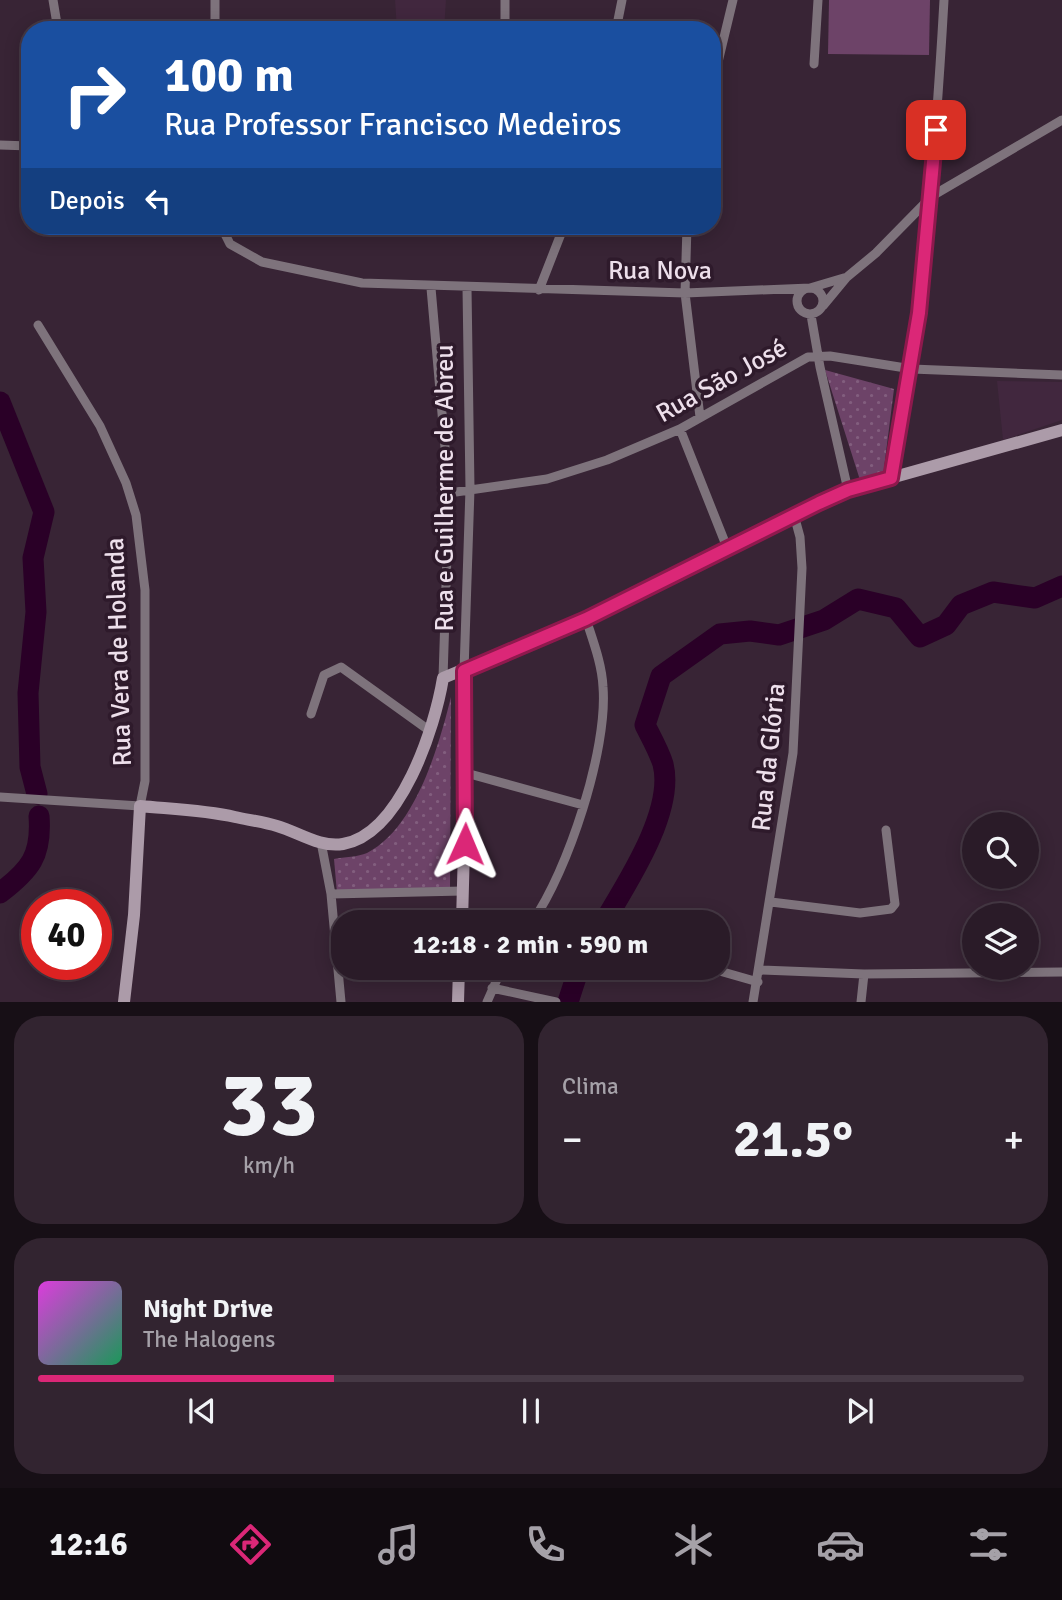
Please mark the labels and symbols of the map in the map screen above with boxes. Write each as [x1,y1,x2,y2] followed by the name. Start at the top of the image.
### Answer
[906,100,966,160] pin
[608,255,712,287] street label: Rua Nova
[651,332,792,430] street label: Rua São José
[429,344,461,632] street label: Rua e Guilherme de Abreu
[99,537,139,767] street label: Rua Vera de Holanda
[745,681,793,833] street label: Rua da Glória
[428,807,502,881] position arrow
[21,889,112,980] speed limit sign: 40

